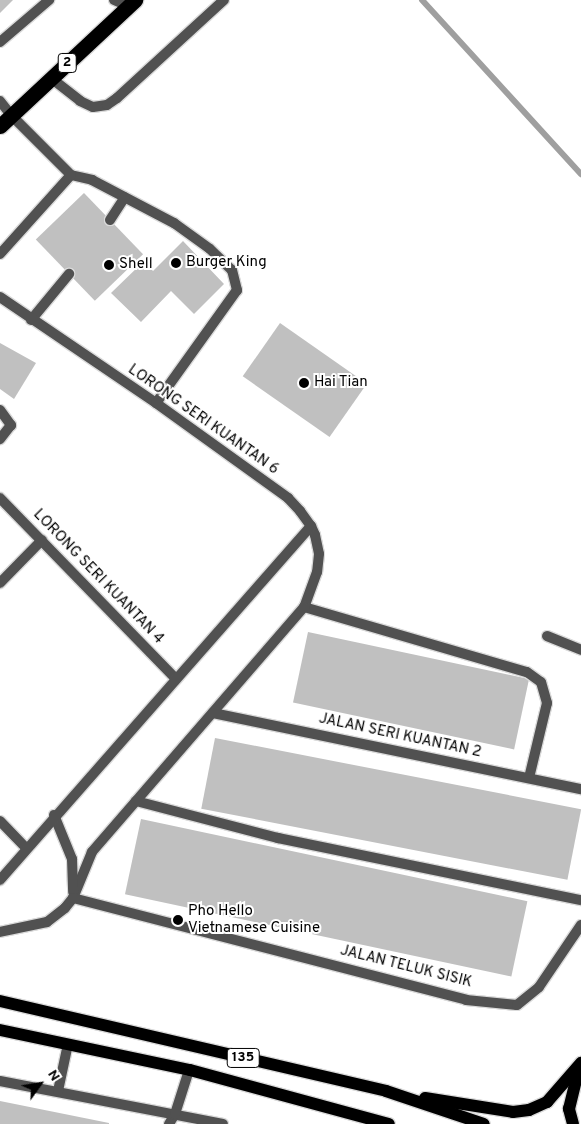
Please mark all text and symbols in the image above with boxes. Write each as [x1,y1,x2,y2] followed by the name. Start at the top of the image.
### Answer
[57,52,77,74] road number: 2
[186,254,267,272] place label: Burger King
[119,256,153,274] place label: Shell
[170,257,182,269] marker: Burger King
[103,259,115,271] marker: Shell
[124,361,282,479] street label: LORONG SERI KUANTAN 6
[314,374,368,392] place label: Hai Tian
[298,377,310,389] marker: Hai Tian
[29,506,167,648] street label: LORONG SERI KUANTAN 4
[317,710,483,762] street label: JALAN SERI KUANTAN 2
[188,902,320,937] place label: Pho Hello Vietnamese Cuisine
[172,914,184,926] marker: Pho Hello Vietnamese Cuisine
[338,942,474,992] street label: JALAN TELUK SISIK
[226,1046,260,1070] road number: 135
[15,1059,65,1109] north arrow
[43,1067,63,1085] text: N

